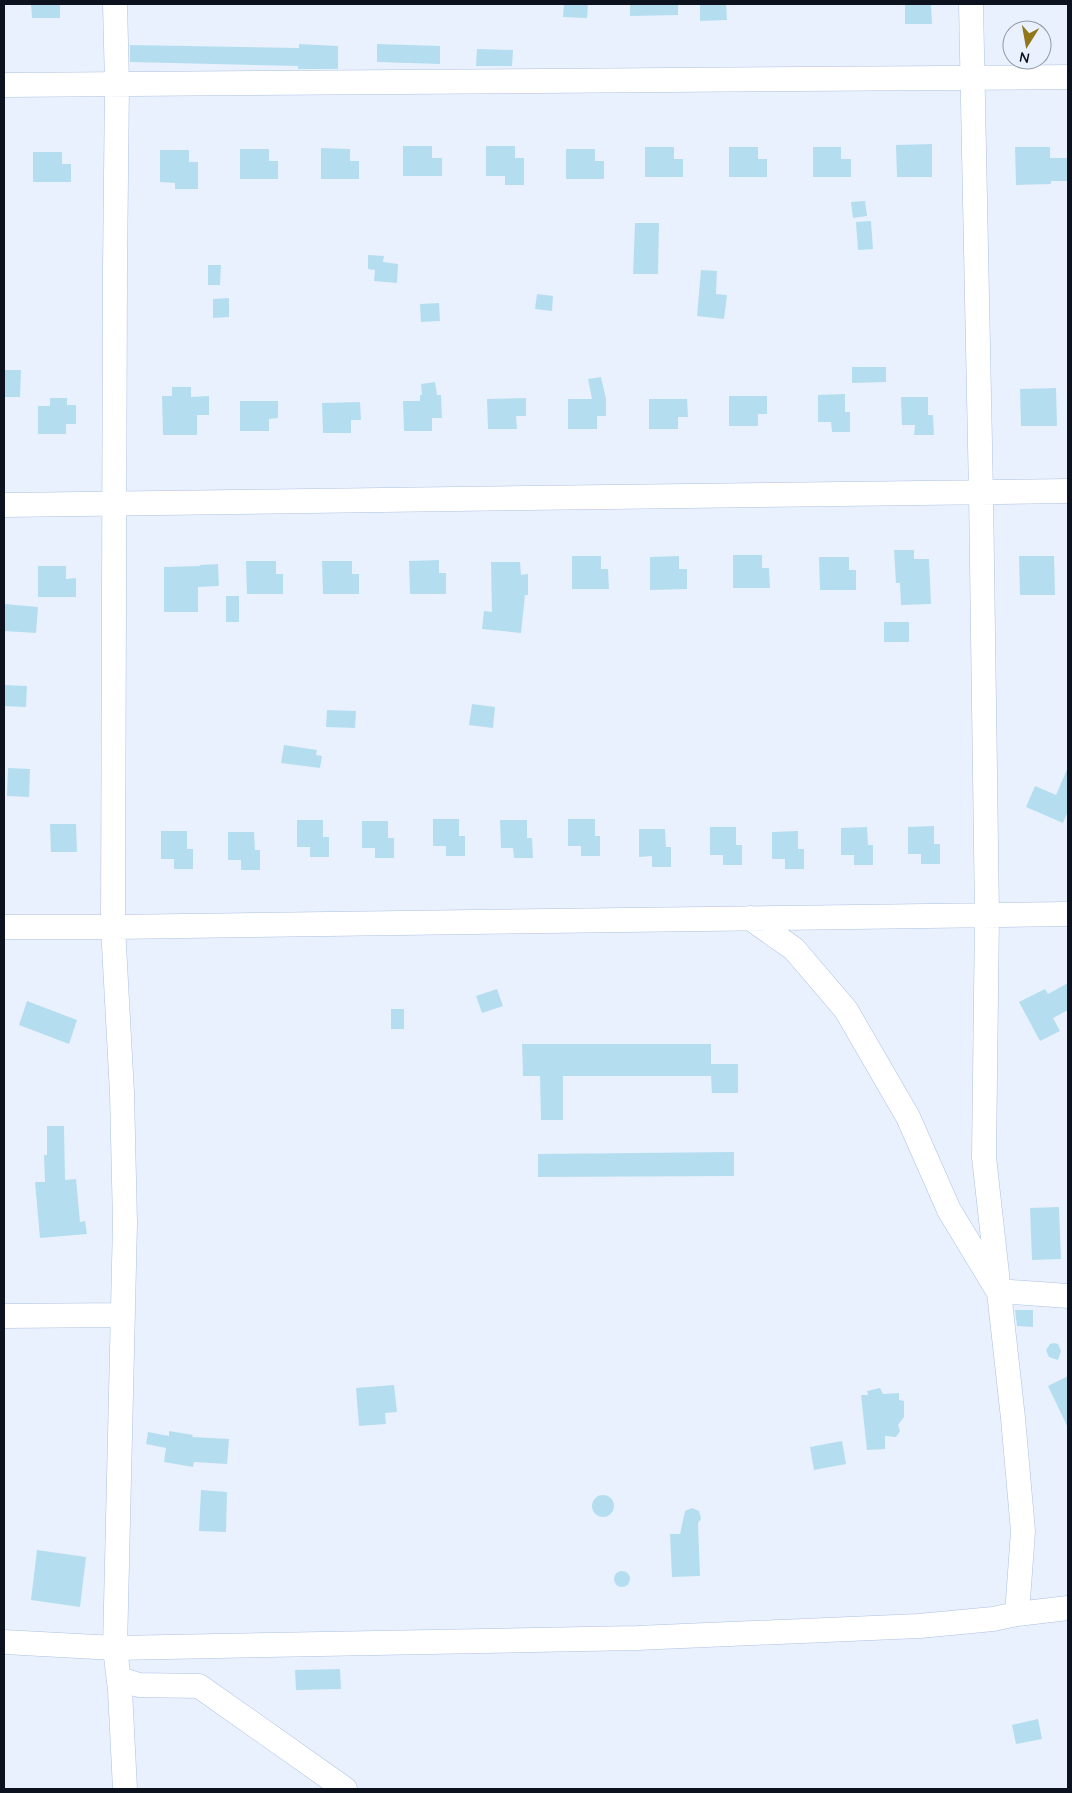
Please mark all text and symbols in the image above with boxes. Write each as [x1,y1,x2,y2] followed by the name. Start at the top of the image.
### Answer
[1002,20,1052,70] north arrow
[1018,48,1031,68] text: N

